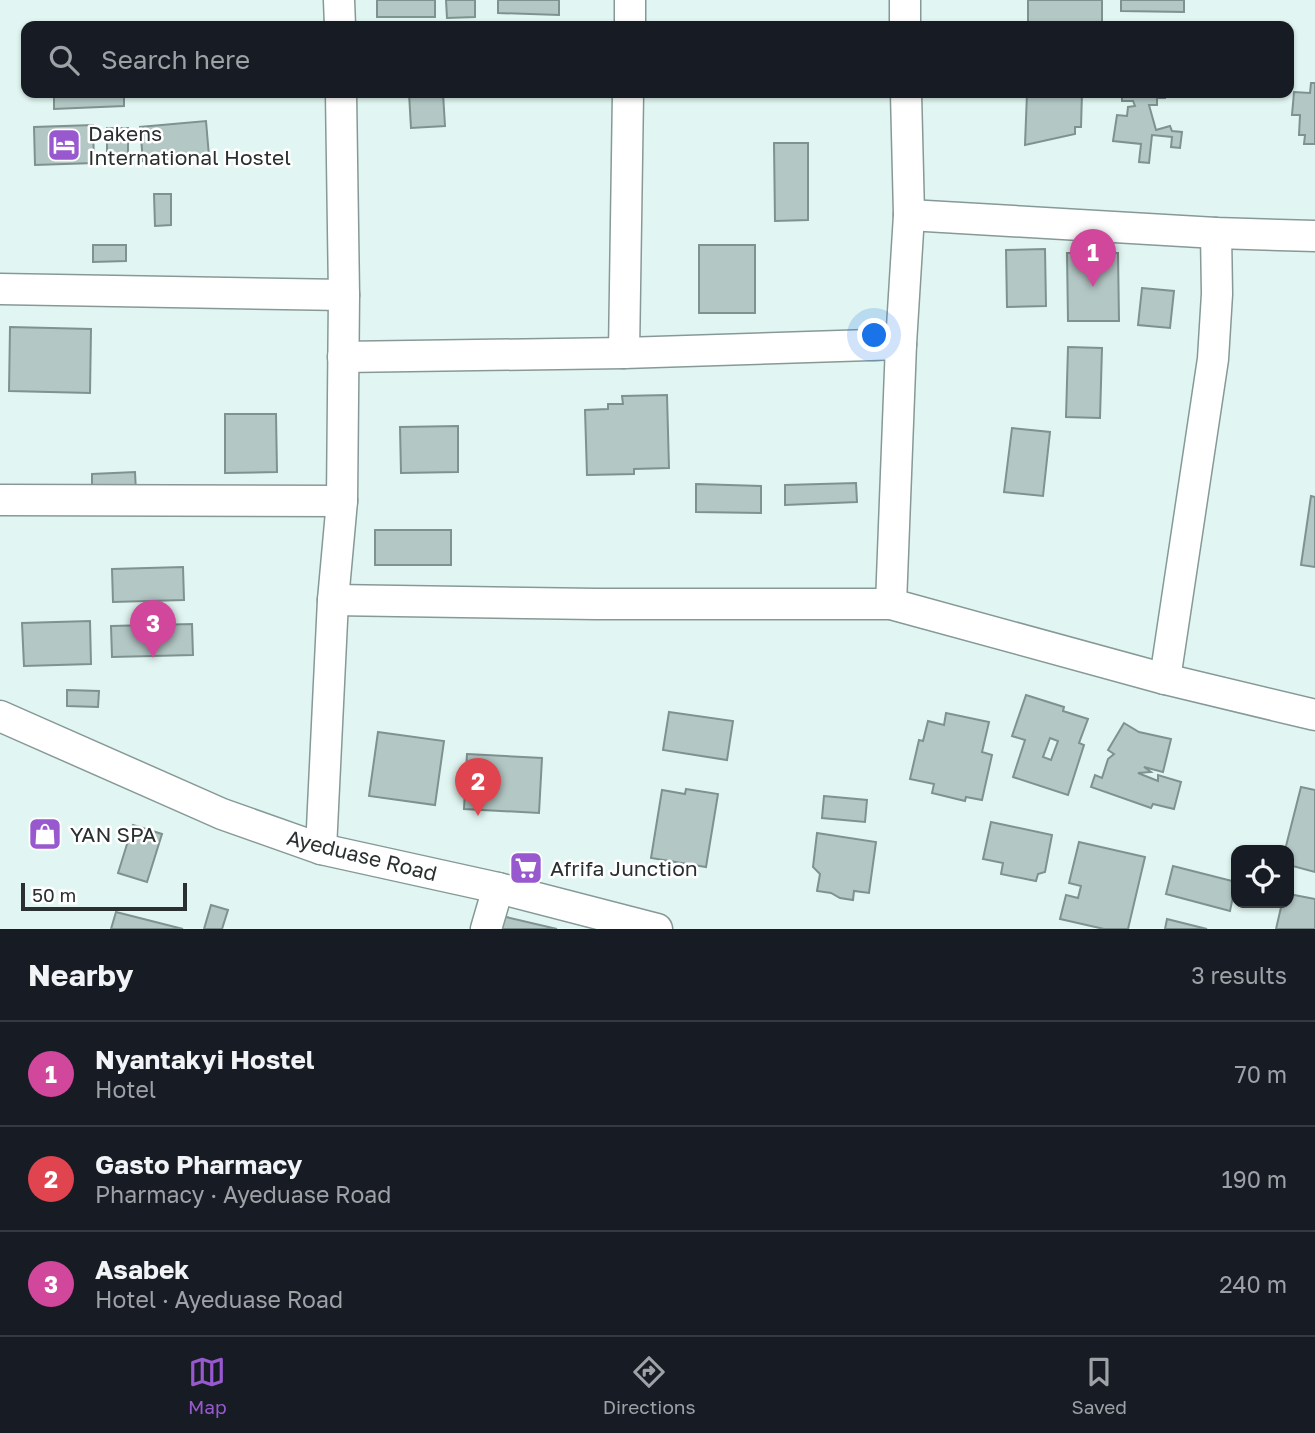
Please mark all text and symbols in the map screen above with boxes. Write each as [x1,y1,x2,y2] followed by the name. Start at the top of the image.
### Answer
[21,21,1294,98] search box
[45,41,83,79] icon: search
[101,44,250,75] text: Search here
[88,120,291,170] place label: Dakens International Hostel
[45,126,83,164] hotel icon: Dakens International Hostel
[1070,229,1116,287] pin: 1
[857,318,891,352] your location
[130,600,176,658] pin: 3
[455,758,501,816] pin: 2
[26,815,64,853] shop icon: YAN SPA
[70,821,156,847] place label: YAN SPA
[284,824,440,886] street label: Ayeduase Road
[1231,845,1294,908] map controls
[1231,845,1294,908] button: locate
[507,849,545,887] supermarket icon: Afrifa Junction
[550,855,698,881] place label: Afrifa Junction
[21,880,187,912] scale bar
[32,883,76,906] text: 50 m
[28,957,133,993] text: Nearby
[1191,961,1287,989] text: 3 results
[95,1044,315,1075] text: Nyantakyi Hostel
[45,1060,57,1088] text: 1
[1234,1060,1287,1088] text: 70 m
[95,1075,156,1103] text: Hotel
[95,1149,302,1180] text: Gasto Pharmacy
[44,1165,58,1193] text: 2
[1222,1165,1287,1193] text: 190 m
[95,1180,391,1208] text: Pharmacy · Ayeduase Road
[95,1254,189,1285] text: Asabek
[44,1270,58,1298] text: 3
[1219,1270,1287,1298] text: 240 m
[95,1285,343,1313] text: Hotel · Ayeduase Road
[188,1353,227,1418] tab: Map
[603,1353,696,1418] tab: Directions
[1072,1353,1127,1418] tab: Saved

